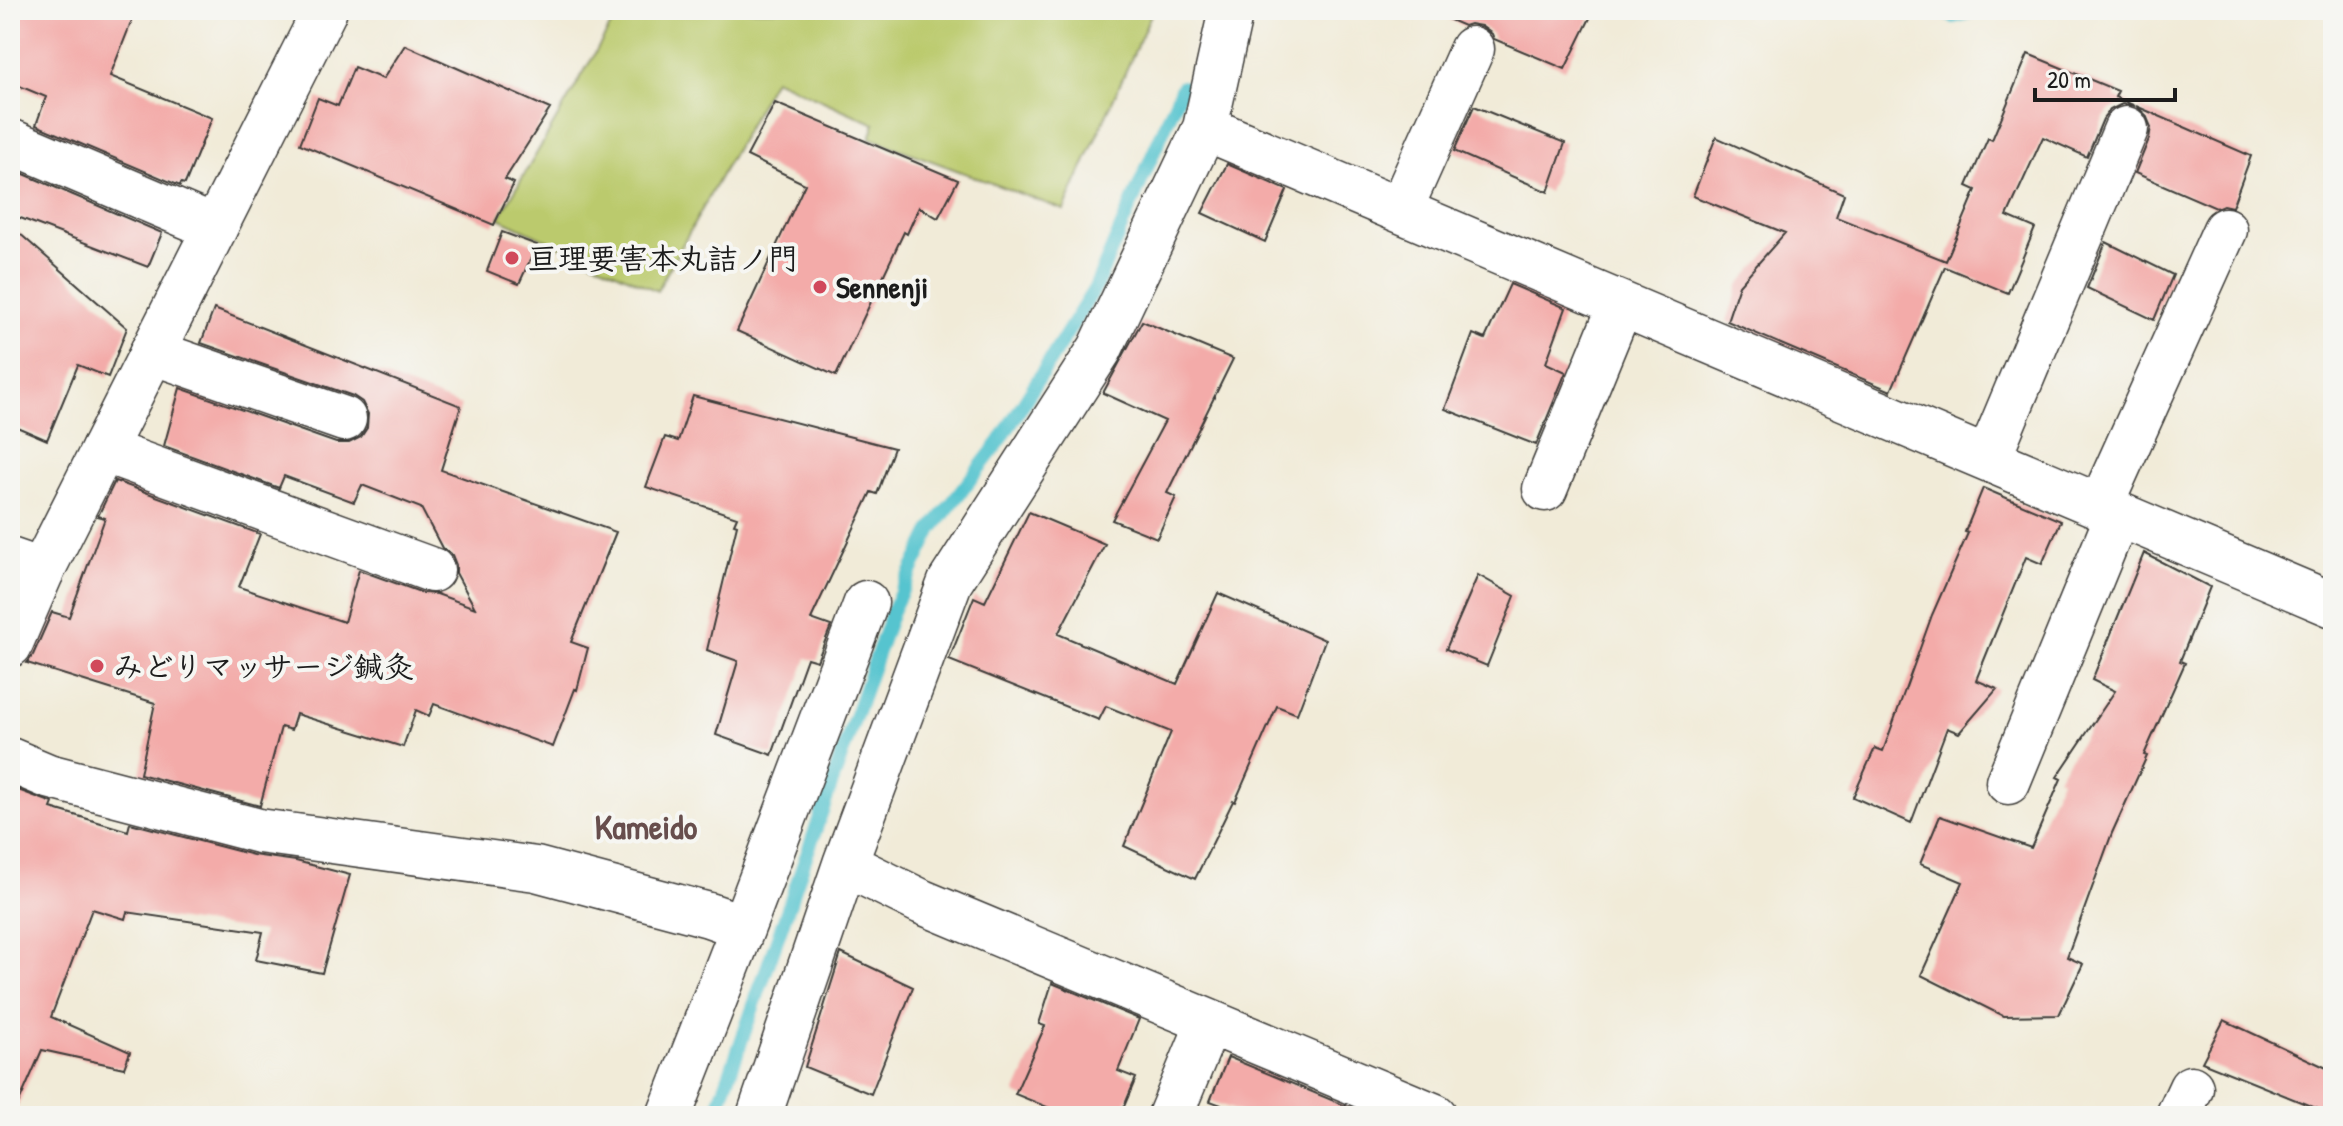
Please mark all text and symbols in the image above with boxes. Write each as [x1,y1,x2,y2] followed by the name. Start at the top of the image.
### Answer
[2035,52,2175,102] scale bar
[2047,63,2091,95] text: 20 m
[528,238,798,278] place label: 亘理要害本丸詰ノ門
[503,249,521,267] marker: 亘理要害本丸詰ノ門
[836,267,928,307] place label: Sennenji
[811,278,829,296] marker: Sennenji
[113,646,414,686] place label: みどりマッサージ鍼灸
[88,657,106,675] marker: みどりマッサージ鍼灸
[595,804,697,850] district label: Kameido

